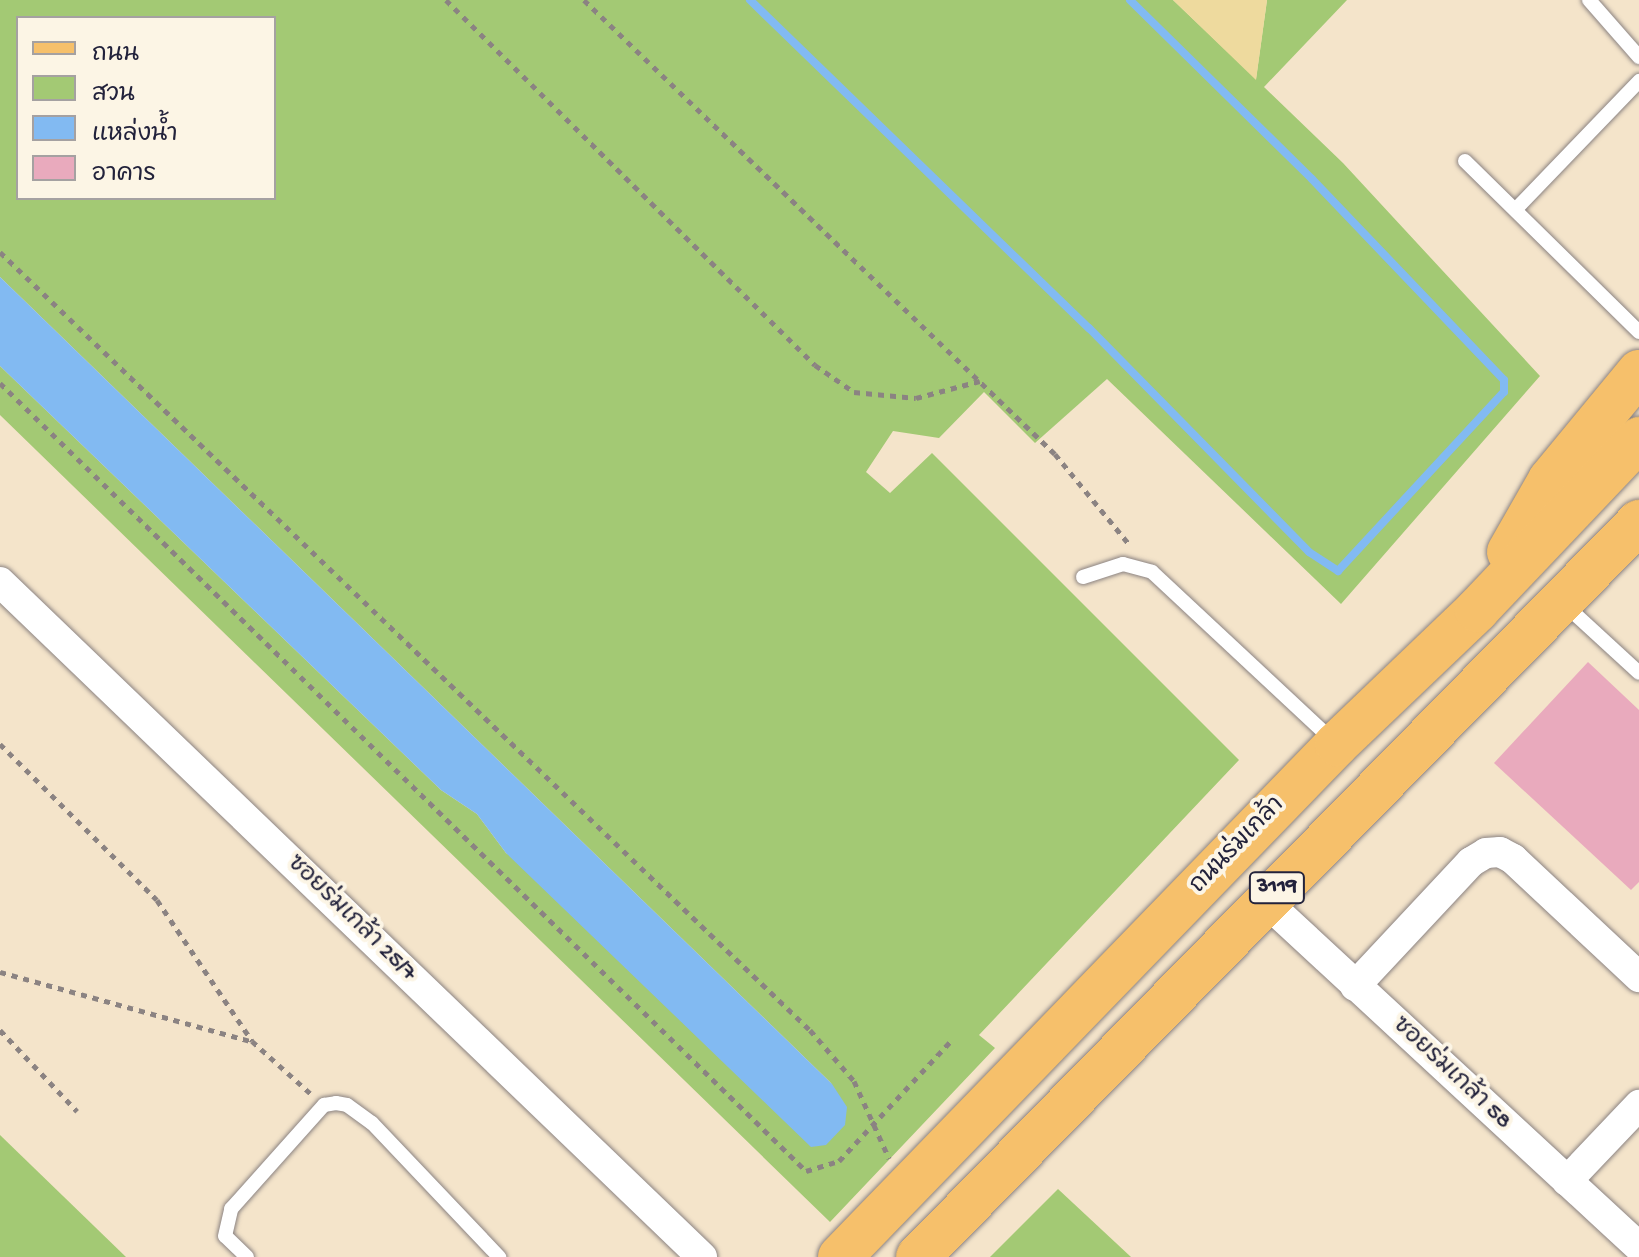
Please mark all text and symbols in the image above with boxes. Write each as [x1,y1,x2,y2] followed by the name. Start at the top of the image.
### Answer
[16,16,276,200] legend
[92,41,139,70] text: ถนน
[92,81,135,110] text: สวน
[92,121,178,150] text: แหล่งน้ำ
[92,161,156,190] text: อาคาร
[1185,792,1291,900] street label: ถนนร่มเกล้า
[280,850,422,988] street label: ซอยร่มเกล้า 25/7
[1247,870,1307,906] road number: 3119
[1385,1011,1517,1137] street label: ซอยร่มเกล้า 58

